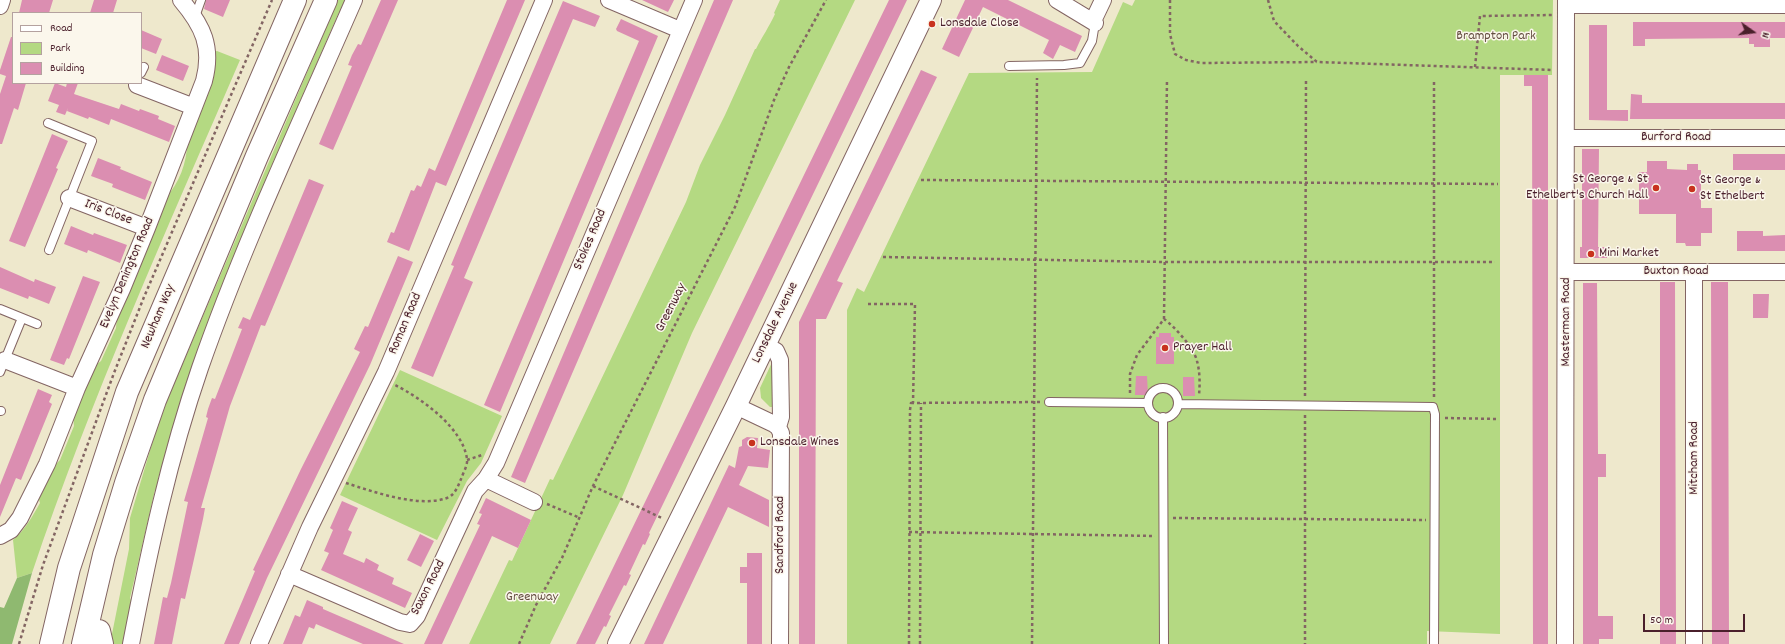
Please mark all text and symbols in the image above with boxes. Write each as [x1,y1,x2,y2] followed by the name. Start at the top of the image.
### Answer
[12,12,142,84] legend
[1733,12,1773,52] north arrow
[940,16,1019,32] place label: Lonsdale Close
[927,19,937,29] marker: Lonsdale Close
[50,20,72,37] text: Road
[1456,29,1536,45] park label: Brampton Park
[1756,30,1773,39] text: N
[50,40,70,57] text: Park
[50,60,85,77] text: Building
[1641,130,1711,146] street label: Burford Road
[1526,172,1648,204] place label: St George & St Ethelbert's Church Hall
[1700,173,1765,206] place label: St George & St Ethelbert
[1651,183,1661,193] marker: St George & St Ethelbert's Church Hall
[1687,184,1697,194] marker: St George & St Ethelbert
[82,196,134,230] street label: Iris Close
[571,207,611,273] street label: Stokes Road
[97,215,159,331] street label: Evelyn Denington Road
[1599,246,1659,262] place label: Mini Market
[1586,249,1596,259] marker: Mini Market
[1643,264,1709,280] street label: Buxton Road
[1559,277,1575,367] street label: Masterman Road
[749,280,803,366] street label: Lonsdale Avenue
[653,281,691,335] street label: Greenway
[138,282,180,352] street label: Newham Way
[386,291,426,357] street label: Roman Road
[1173,340,1232,356] place label: Prayer Hall
[1160,343,1170,353] marker: Prayer Hall
[1687,421,1703,495] street label: Mitcham Road
[760,435,839,451] place label: Lonsdale Wines
[747,438,757,448] marker: Lonsdale Wines
[773,496,789,574] street label: Sandford Road
[408,557,450,619] street label: Saxon Road
[506,590,558,606] park label: Greenway
[1645,606,1747,632] scale bar
[1650,612,1673,629] text: 50 m

